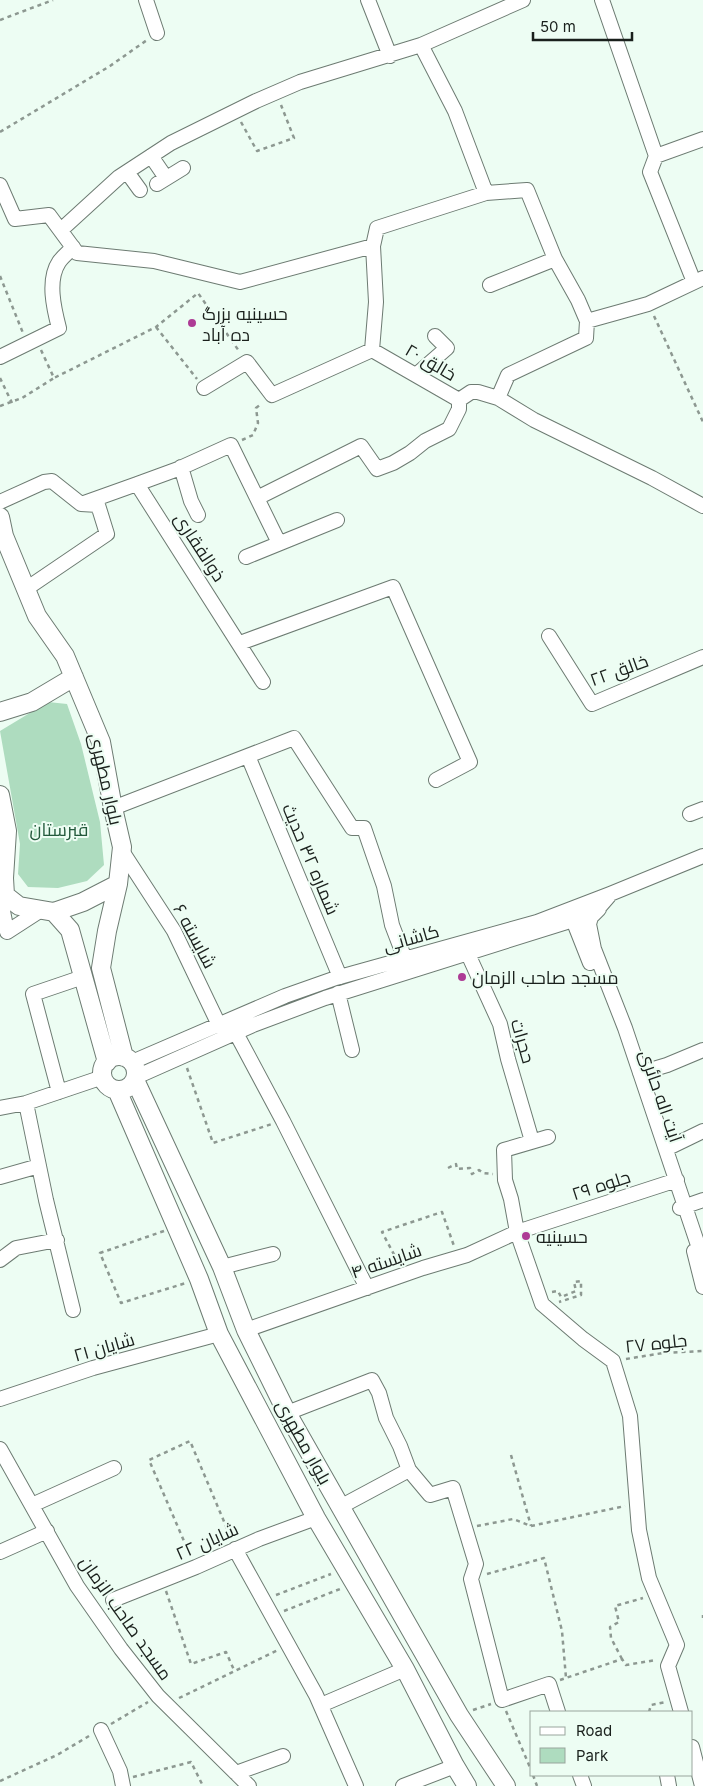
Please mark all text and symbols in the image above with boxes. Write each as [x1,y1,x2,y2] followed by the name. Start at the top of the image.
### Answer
[533,10,632,42] scale bar
[540,17,576,36] text: 50 m
[202,303,288,345] place label: حسینیه بزرگ ده آباد
[186,317,198,329] marker: حسینیه بزرگ ده آباد
[401,339,460,387] street label: خالق ۲۰
[169,509,230,586] street label: ذوالفقاری
[587,650,652,692] street label: خالق ۲۲
[84,731,127,827] street label: بلوار مطهری
[277,800,344,918] street label: شماره ۳۲ حدیث
[29,819,89,841] park label: قبرستان
[169,900,221,972] street label: شایسته ۶
[380,920,442,957] street label: کاشانی
[472,967,618,989] place label: مسجد صاحب الزمان
[456,971,468,983] marker: مسجد صاحب الزمان
[506,1016,539,1066] street label: حجرات
[634,1047,687,1145] street label: آیت اله حائری
[569,1166,633,1205] street label: جلوه ۲۹
[536,1226,588,1247] place label: حسینیه
[520,1230,532,1242] marker: حسینیه
[348,1239,424,1283] street label: شایسته ۴
[71,1328,137,1367] street label: شایان ۲۱
[624,1329,688,1358] street label: جلوه ۲۷
[271,1396,336,1489] street label: بلوار مطهری
[172,1518,242,1565] street label: شایان ۲۲
[75,1552,177,1685] street label: مسجد صاحب الزمان
[530,1711,693,1776] legend
[576,1721,612,1740] text: Road
[576,1746,609,1765] text: Park

